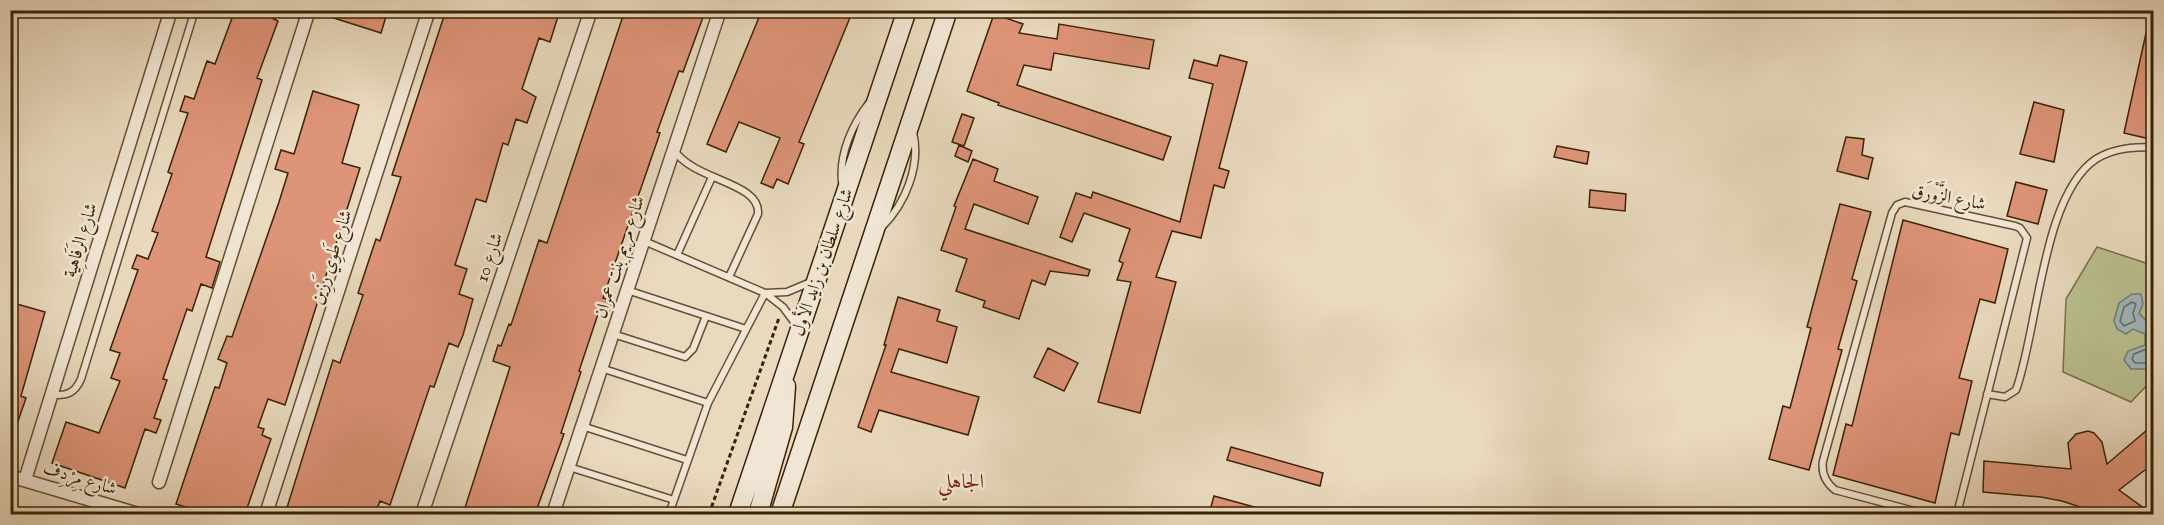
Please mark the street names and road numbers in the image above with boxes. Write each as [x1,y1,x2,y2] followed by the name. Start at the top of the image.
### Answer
[1909,175,1989,219] street label: شارع الزَّوْرَق
[785,185,861,340] street label: شارع سلطان بن زايد الأول
[590,193,654,323] street label: شارع مريم بنت عمران
[56,199,106,281] street label: شارع الرَفَاهِية
[304,206,360,308] street label: شارع طَوِي رَزِين
[471,230,511,286] street label: شارع 10
[39,457,119,503] street label: شارع مِرْدِف

